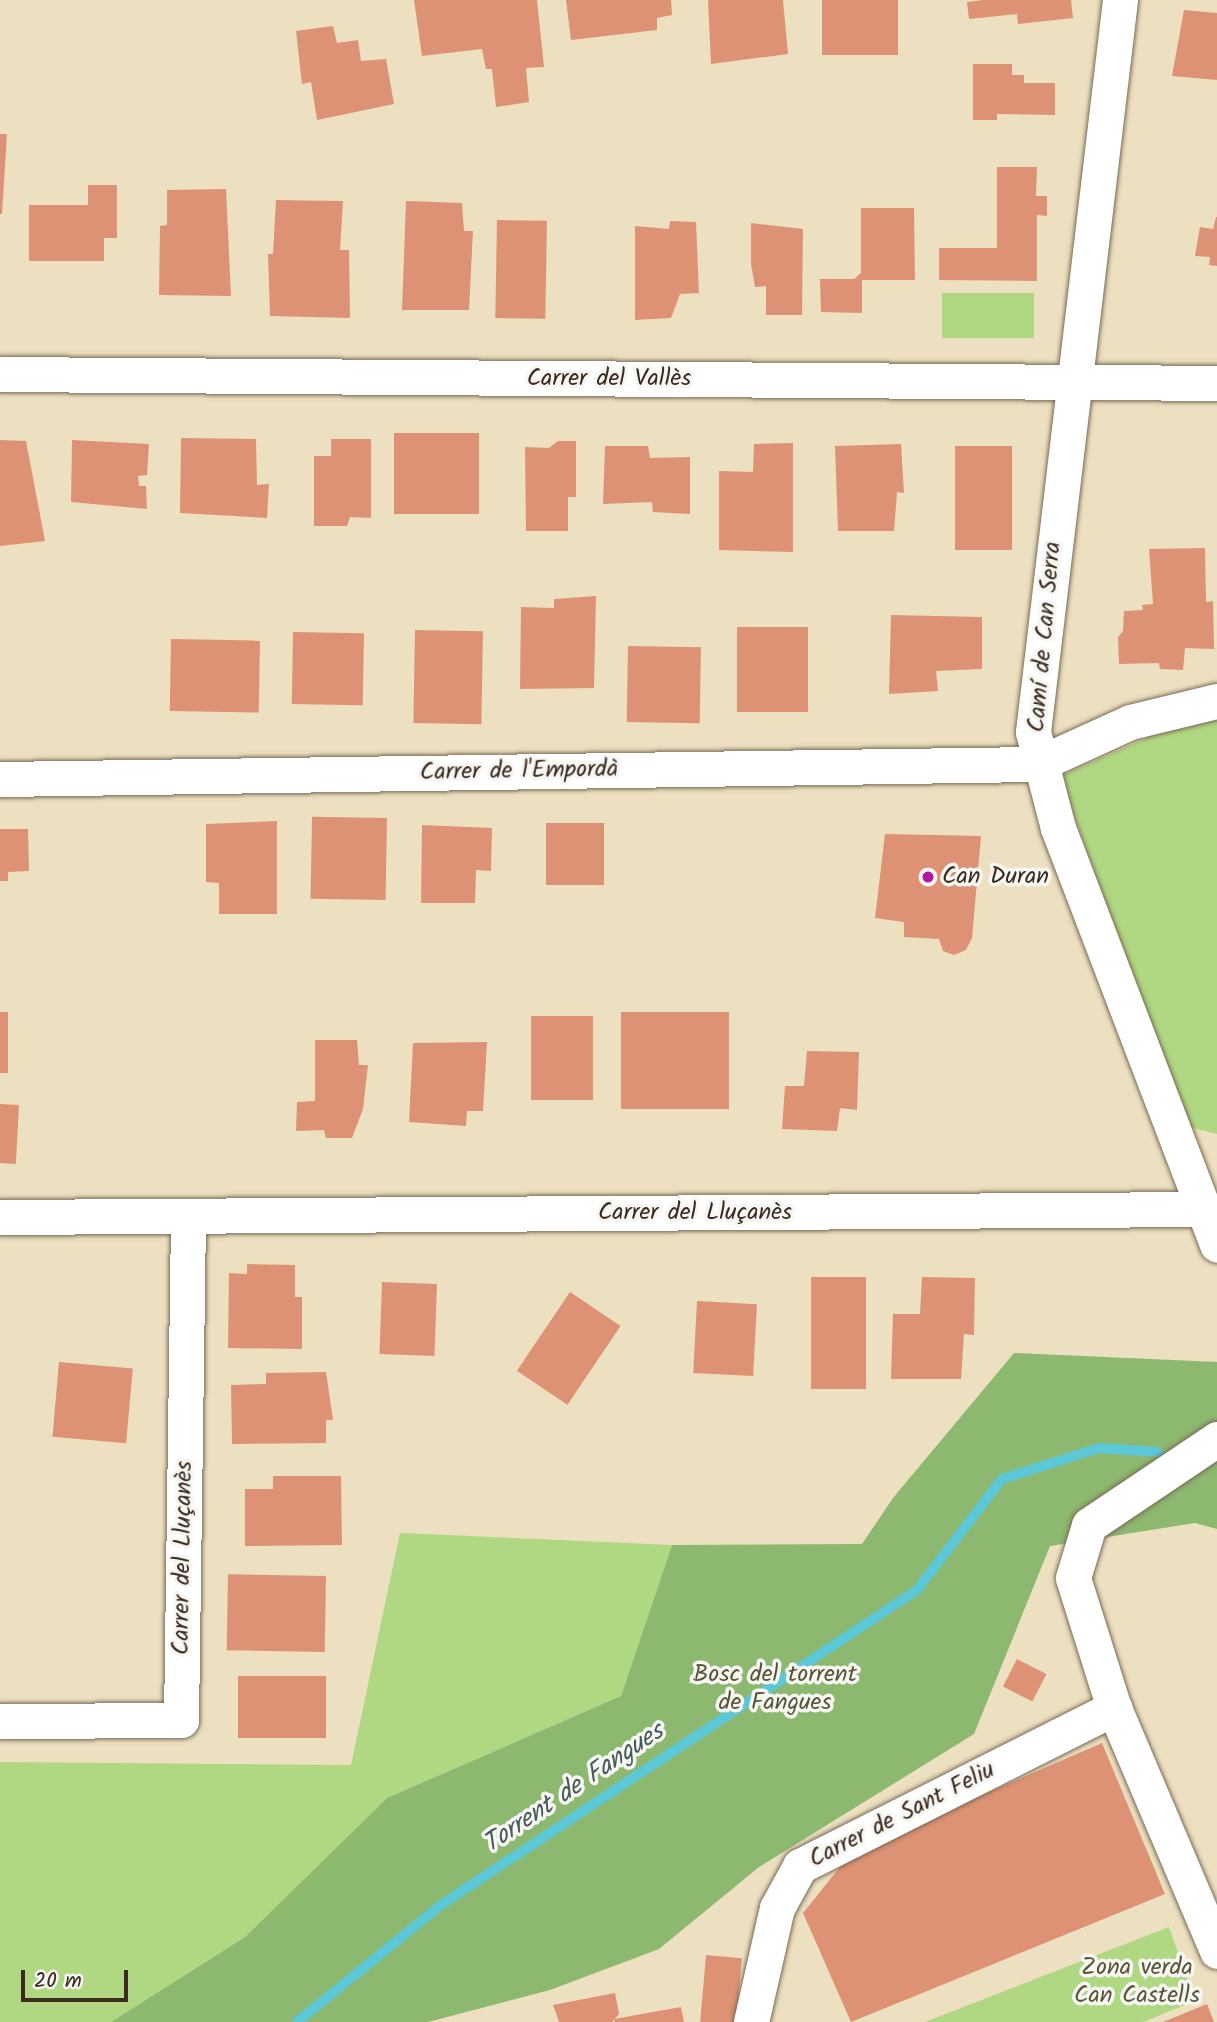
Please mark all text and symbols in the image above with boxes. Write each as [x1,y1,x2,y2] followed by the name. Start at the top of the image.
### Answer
[527,365,691,393] street label: Carrer del Vallès
[1022,541,1068,733] street label: Camí de Can Serra
[420,755,618,787] street label: Carrer de l'Empordà
[942,863,1049,891] place label: Can Duran
[920,869,936,885] marker: Can Duran
[598,1199,792,1227] street label: Carrer del Lluçanès
[167,1461,199,1655] street label: Carrer del Lluçanès
[693,1661,857,1717] park label: Bosc del torrent de Fangues
[478,1717,670,1861] water label: Torrent de Fangues
[804,1756,1000,1874] street label: Carrer de Sant Feliu
[1074,1954,1200,2010] park label: Zona verda Can Castells
[24,1955,131,1999] scale bar
[34,1965,82,1998] text: 20 m

